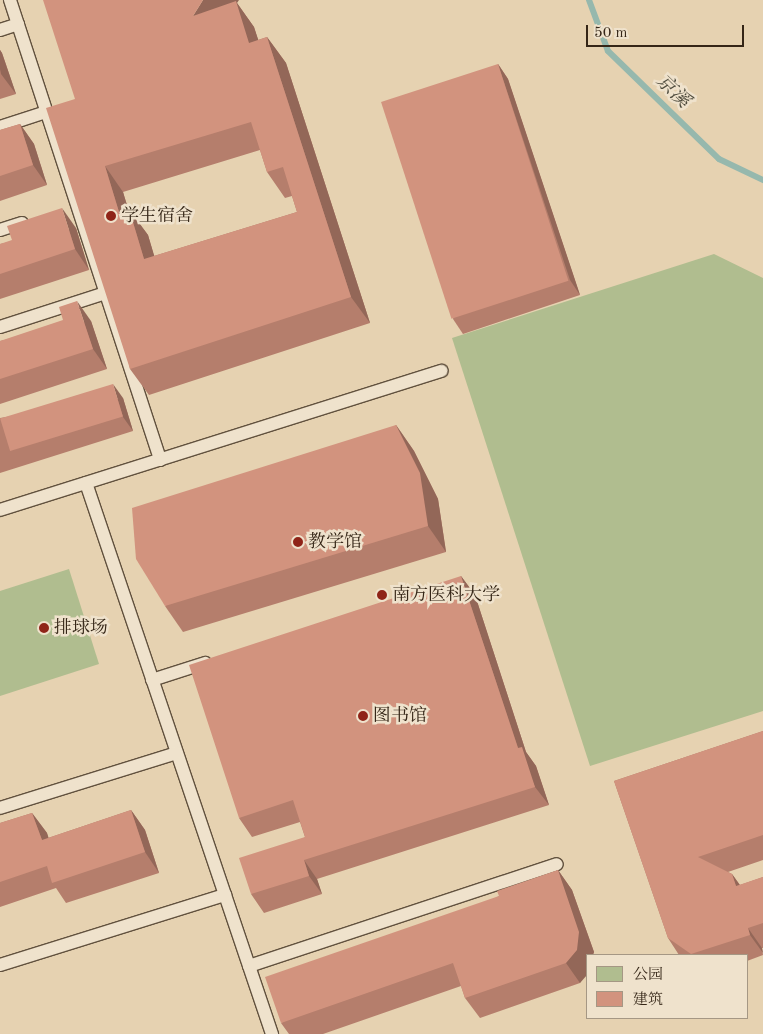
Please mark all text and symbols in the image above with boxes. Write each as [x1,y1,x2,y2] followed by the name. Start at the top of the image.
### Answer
[588,15,746,47] scale bar
[594,26,628,41] text: 50 m
[650,71,694,113] water label: 京溪
[121,205,193,227] place label: 学生宿舍
[105,210,117,222] marker: 学生宿舍
[308,531,362,553] place label: 教学馆
[292,536,304,548] marker: 教学馆
[392,584,500,606] place label: 南方医科大学
[376,589,388,601] marker: 南方医科大学
[54,617,108,639] place label: 排球场
[38,622,50,634] marker: 排球场
[373,705,427,727] place label: 图书馆
[357,710,369,722] marker: 图书馆
[586,954,748,1019] legend
[633,968,663,983] text: 公园
[633,993,663,1008] text: 建筑

